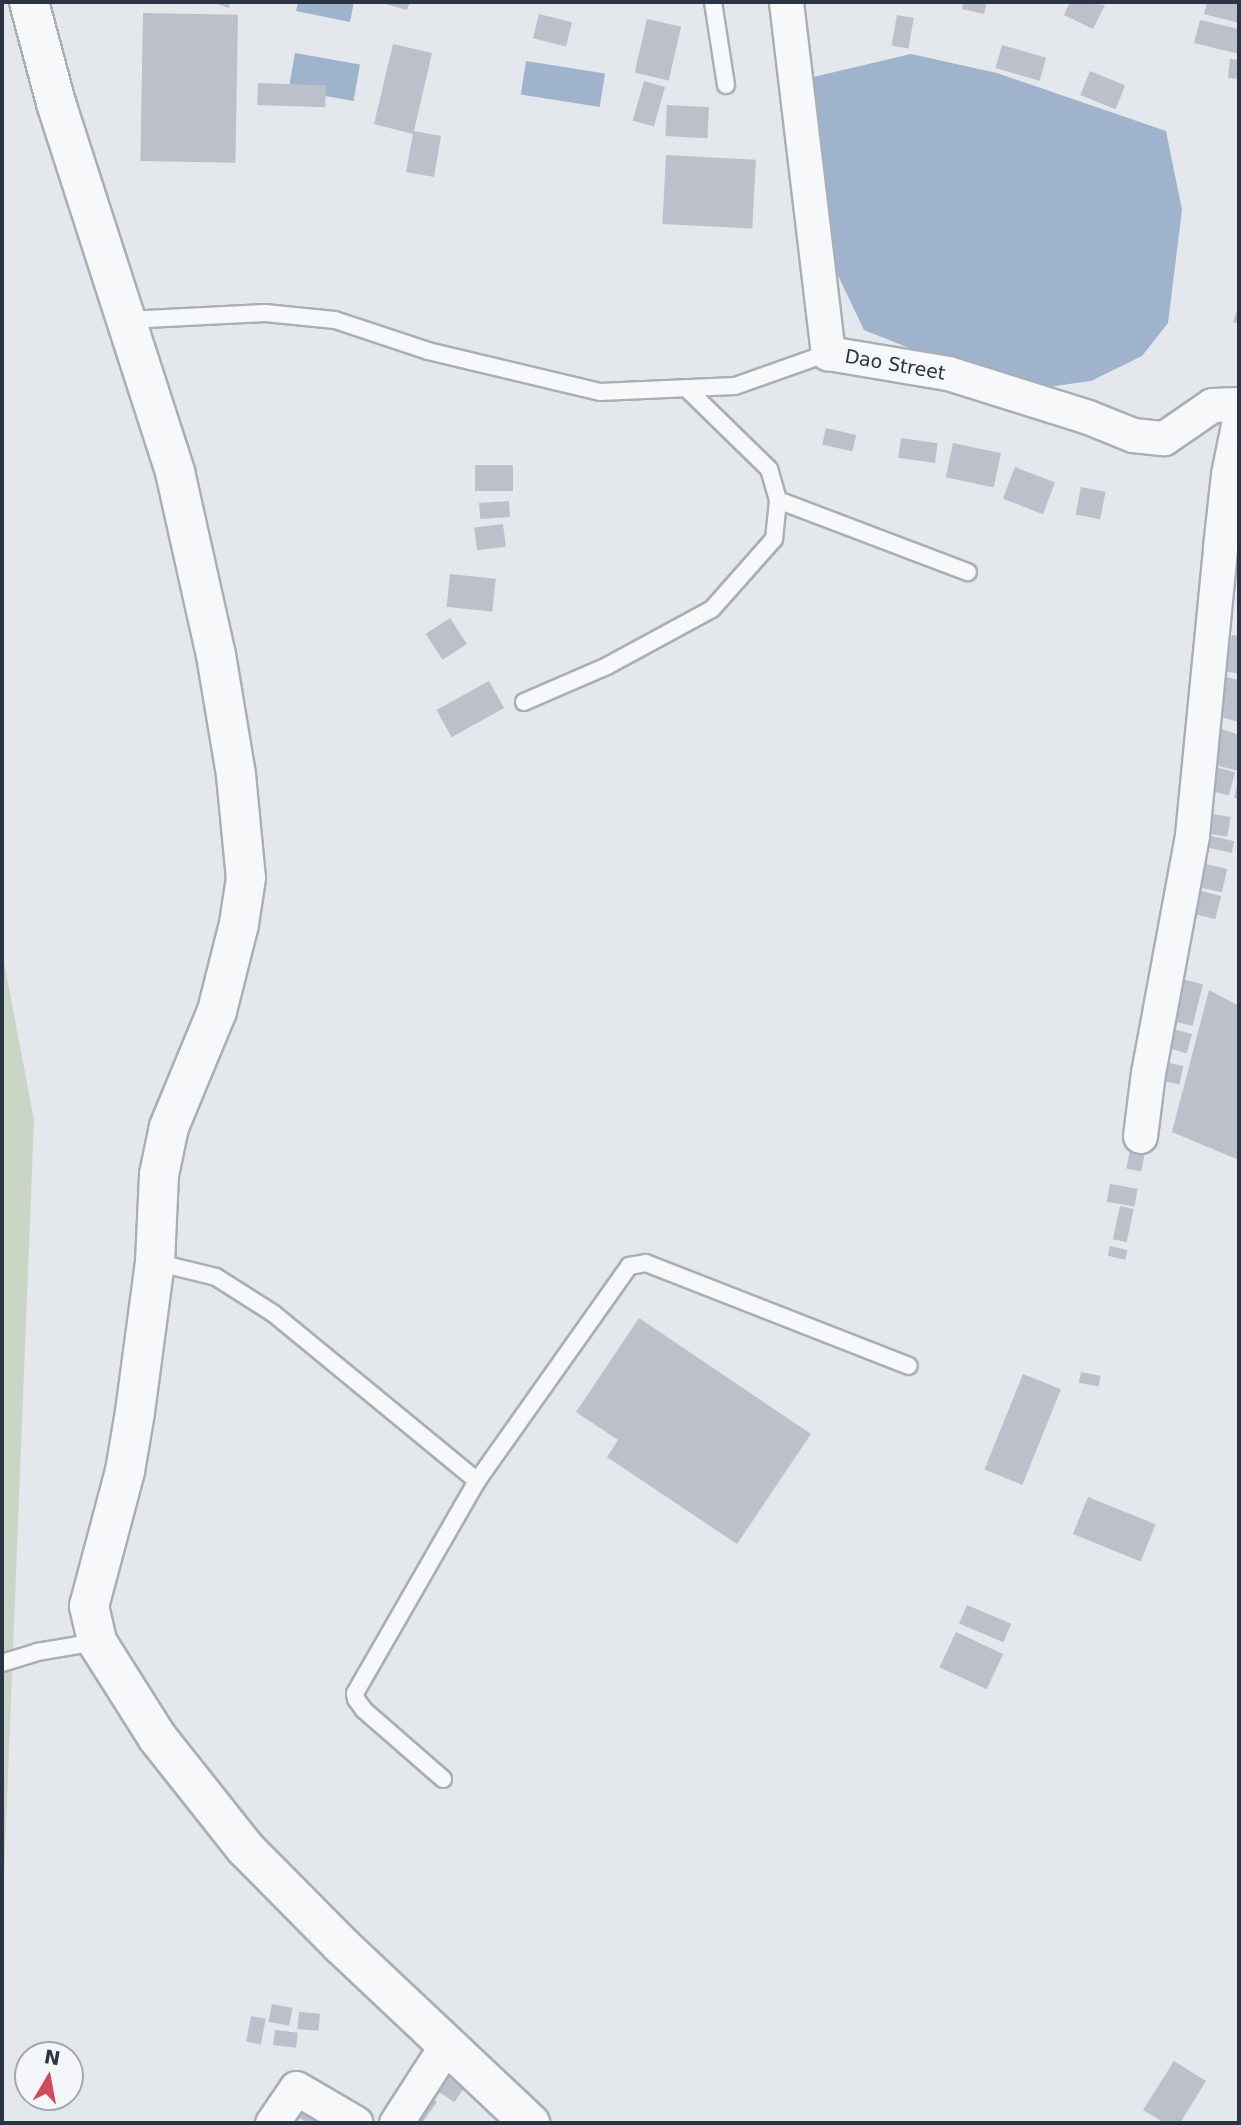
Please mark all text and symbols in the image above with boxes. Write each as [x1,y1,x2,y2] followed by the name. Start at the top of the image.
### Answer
[843,345,947,385] street label: Dao Street
[14,2041,84,2111] north arrow
[43,2045,62,2070] text: N

